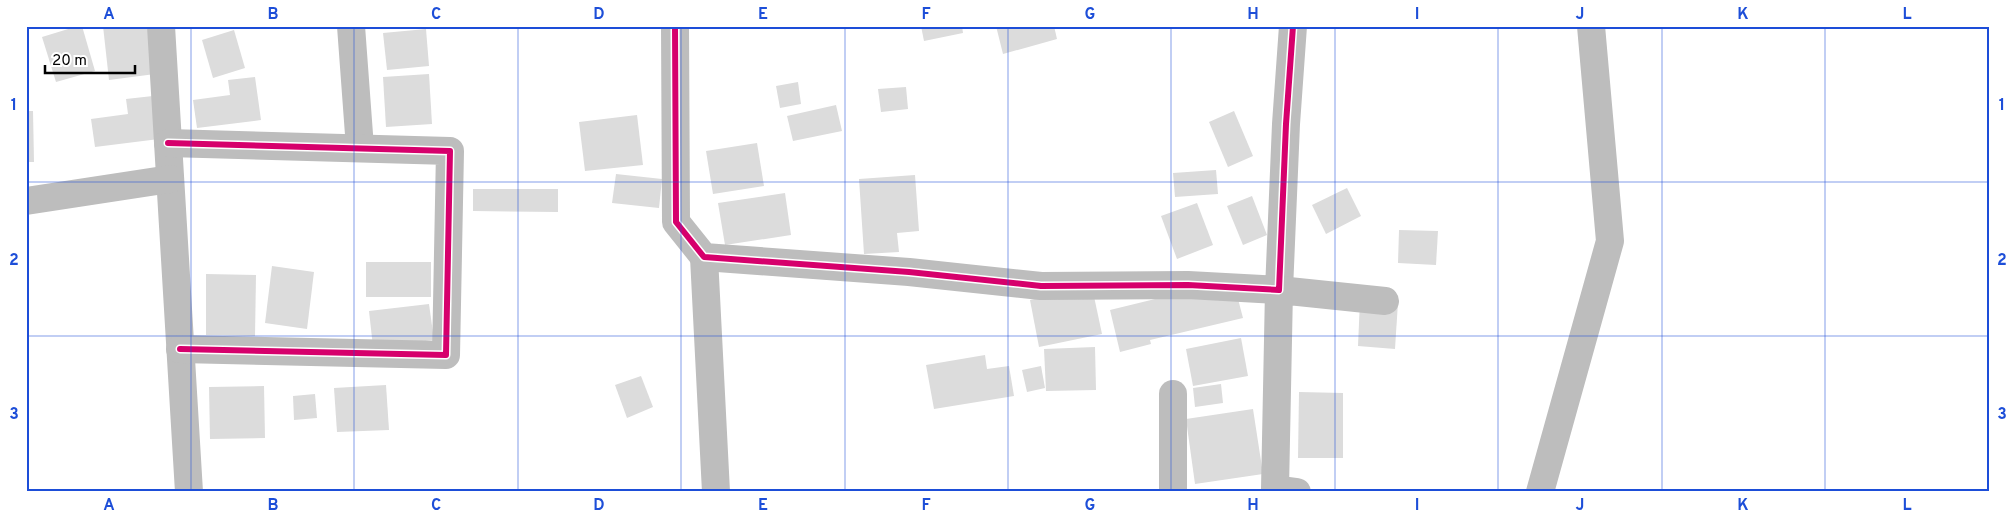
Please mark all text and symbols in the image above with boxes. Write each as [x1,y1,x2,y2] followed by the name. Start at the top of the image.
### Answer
[103,5,115,25] text: A
[267,5,279,25] text: B
[431,5,441,25] text: C
[593,5,605,25] text: D
[758,5,768,25] text: E
[921,5,931,25] text: F
[1085,5,1095,25] text: G
[1247,5,1259,25] text: H
[1415,5,1419,25] text: I
[1576,5,1584,25] text: J
[1737,5,1749,25] text: K
[1902,5,1912,25] text: L
[45,42,135,74] scale bar
[52,52,87,71] text: 20 m
[11,96,17,116] text: 1
[1999,96,2005,116] text: 1
[9,251,19,271] text: 2
[1997,251,2007,271] text: 2
[9,405,19,425] text: 3
[1997,405,2007,425] text: 3
[103,496,115,516] text: A
[267,496,279,516] text: B
[431,496,441,516] text: C
[593,496,605,516] text: D
[758,496,768,516] text: E
[921,496,931,516] text: F
[1085,496,1095,516] text: G
[1247,496,1259,516] text: H
[1415,496,1419,516] text: I
[1576,496,1584,516] text: J
[1737,496,1749,516] text: K
[1902,496,1912,516] text: L

